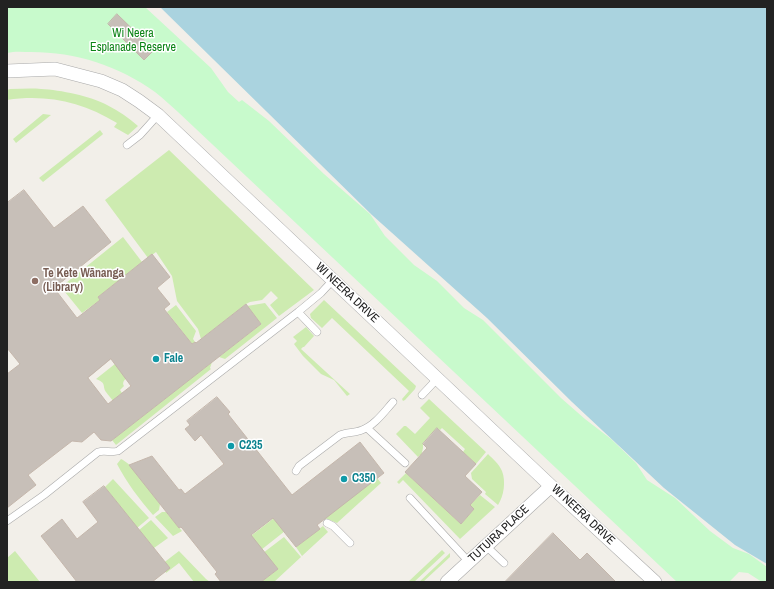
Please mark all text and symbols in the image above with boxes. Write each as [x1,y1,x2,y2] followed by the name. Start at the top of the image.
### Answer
[90,27,176,55] park label: Wi Neera Esplanade Reserve
[312,260,382,326] street label: WI NEERA DRIVE
[43,267,124,295] place label: Te Kete Wānanga (Library)
[30,276,40,286] marker: Te Kete Wānanga (Library)
[164,352,183,366] place label: Fale
[151,354,161,364] marker: Fale
[239,439,263,453] place label: C235
[226,441,236,451] marker: C235
[352,472,376,486] place label: C350
[339,474,349,484] marker: C350
[548,482,618,548] street label: WI NEERA DRIVE
[466,502,532,566] street label: TUTUIRA PLACE

